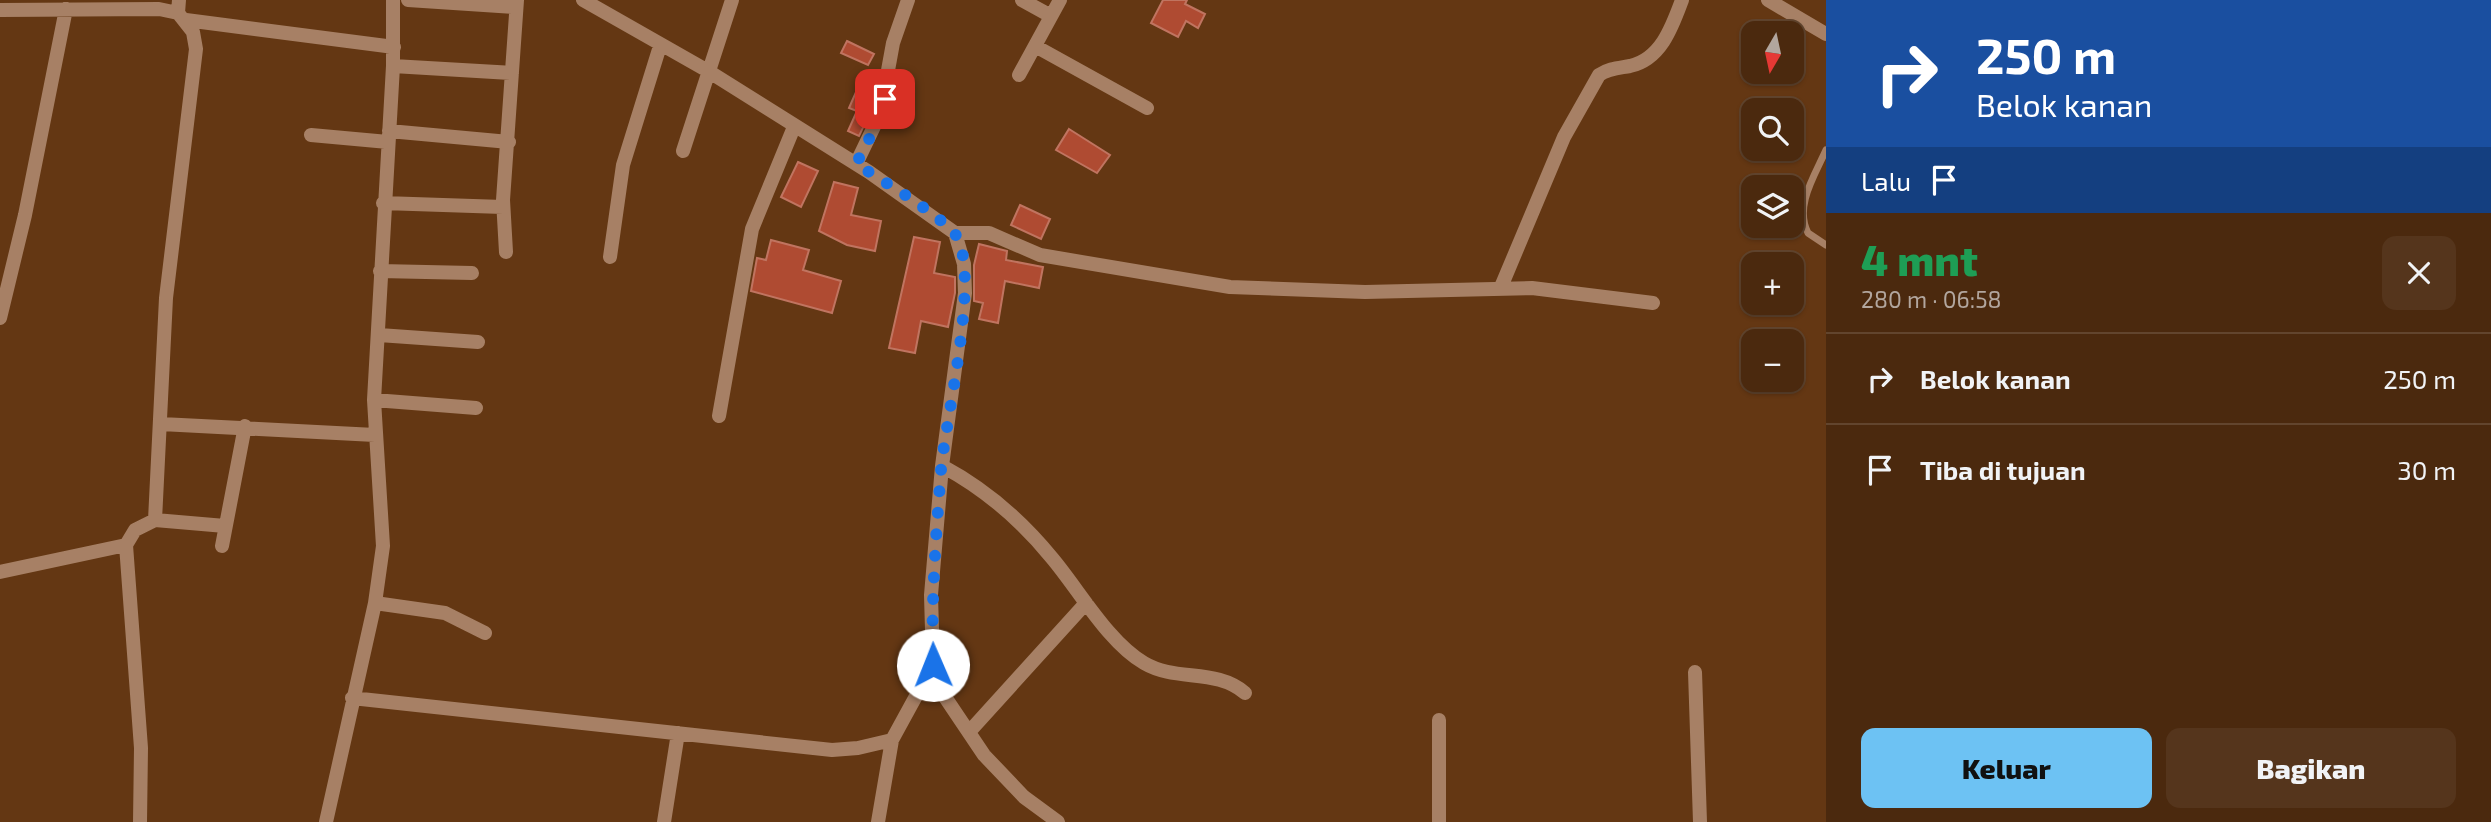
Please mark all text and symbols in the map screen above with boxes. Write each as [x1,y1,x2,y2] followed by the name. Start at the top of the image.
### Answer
[1741,21,1804,84] north arrow
[1741,21,1804,392] map controls
[1976,25,2116,84] text: 250 m
[1861,28,1952,119] icon: right
[855,69,915,129] pin
[866,80,904,118] icon: arrive
[1976,85,2152,123] text: Belok kanan
[1741,98,1804,161] button: search
[1925,161,1963,199] icon: arrive
[1861,165,1911,196] text: Lalu
[1741,175,1804,238] button: layers
[1861,234,1978,284] text: 4 mnt
[2382,236,2456,310] button: close
[1741,252,1804,315] button: +
[1861,285,2001,313] text: 280 m · 06:58
[1741,329,1804,392] button: −
[1861,360,1899,398] icon: right
[1920,363,2071,394] text: Belok kanan
[2383,363,2456,394] text: 250 m
[1861,451,1899,489] icon: arrive
[1920,454,2086,485] text: Tiba di tujuan
[2397,454,2456,485] text: 30 m
[896,628,970,702] position arrow
[1861,728,2152,808] button: Keluar
[2166,728,2456,808] button: Bagikan

